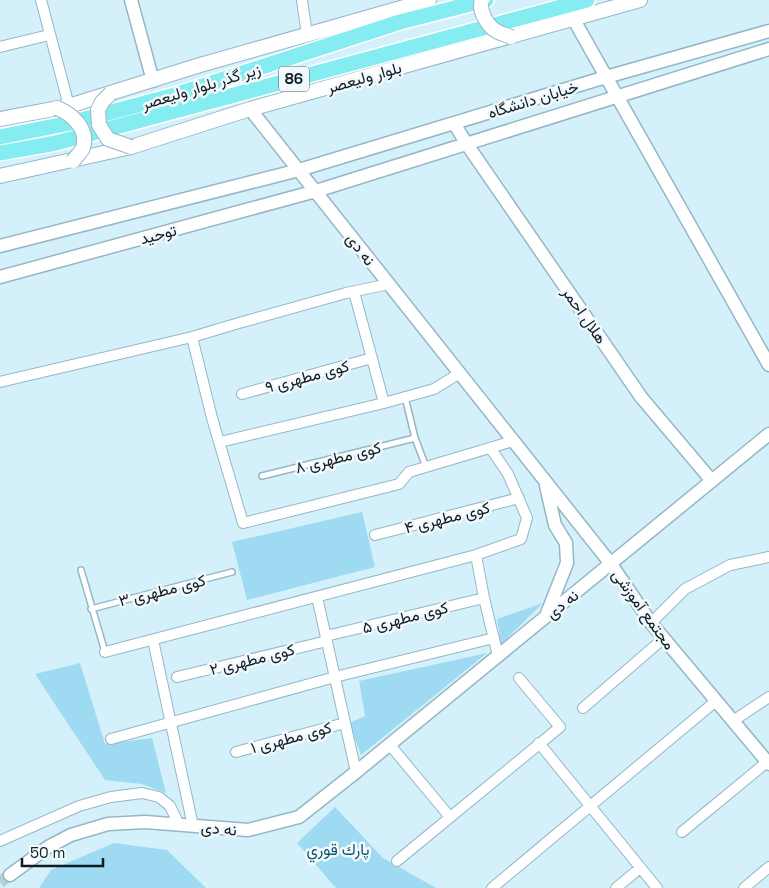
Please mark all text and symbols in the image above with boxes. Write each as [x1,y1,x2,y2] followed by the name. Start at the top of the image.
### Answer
[323,57,404,98] street label: بلوار ولیعصر
[138,58,263,115] street label: زیر گذر بلوار ولیعصر
[279,66,309,92] road number: 86
[485,76,581,123] street label: خیابان دانشگاه
[138,220,179,249] street label: توحید
[341,229,380,270] street label: نه دی
[557,282,612,348] street label: هلال احمر
[263,355,351,398] street label: کوی مطهری ۹
[293,437,383,478] street label: کوی مطهری ۸
[402,497,492,538] street label: کوی مطهری ۴
[606,565,680,654] street label: مجتمع آموزشی
[116,570,208,611] street label: کوی مطهری ۳
[542,585,583,624] street label: نه دی
[360,597,450,638] street label: کوی مطهری ۵
[207,639,297,680] street label: کوی مطهری ۲
[248,717,334,758] street label: کوی مطهری ۱
[200,816,238,841] street label: نه دی
[22,836,104,868] scale bar
[307,839,369,863] park label: پارك قوري
[30,843,65,862] text: 50 m

